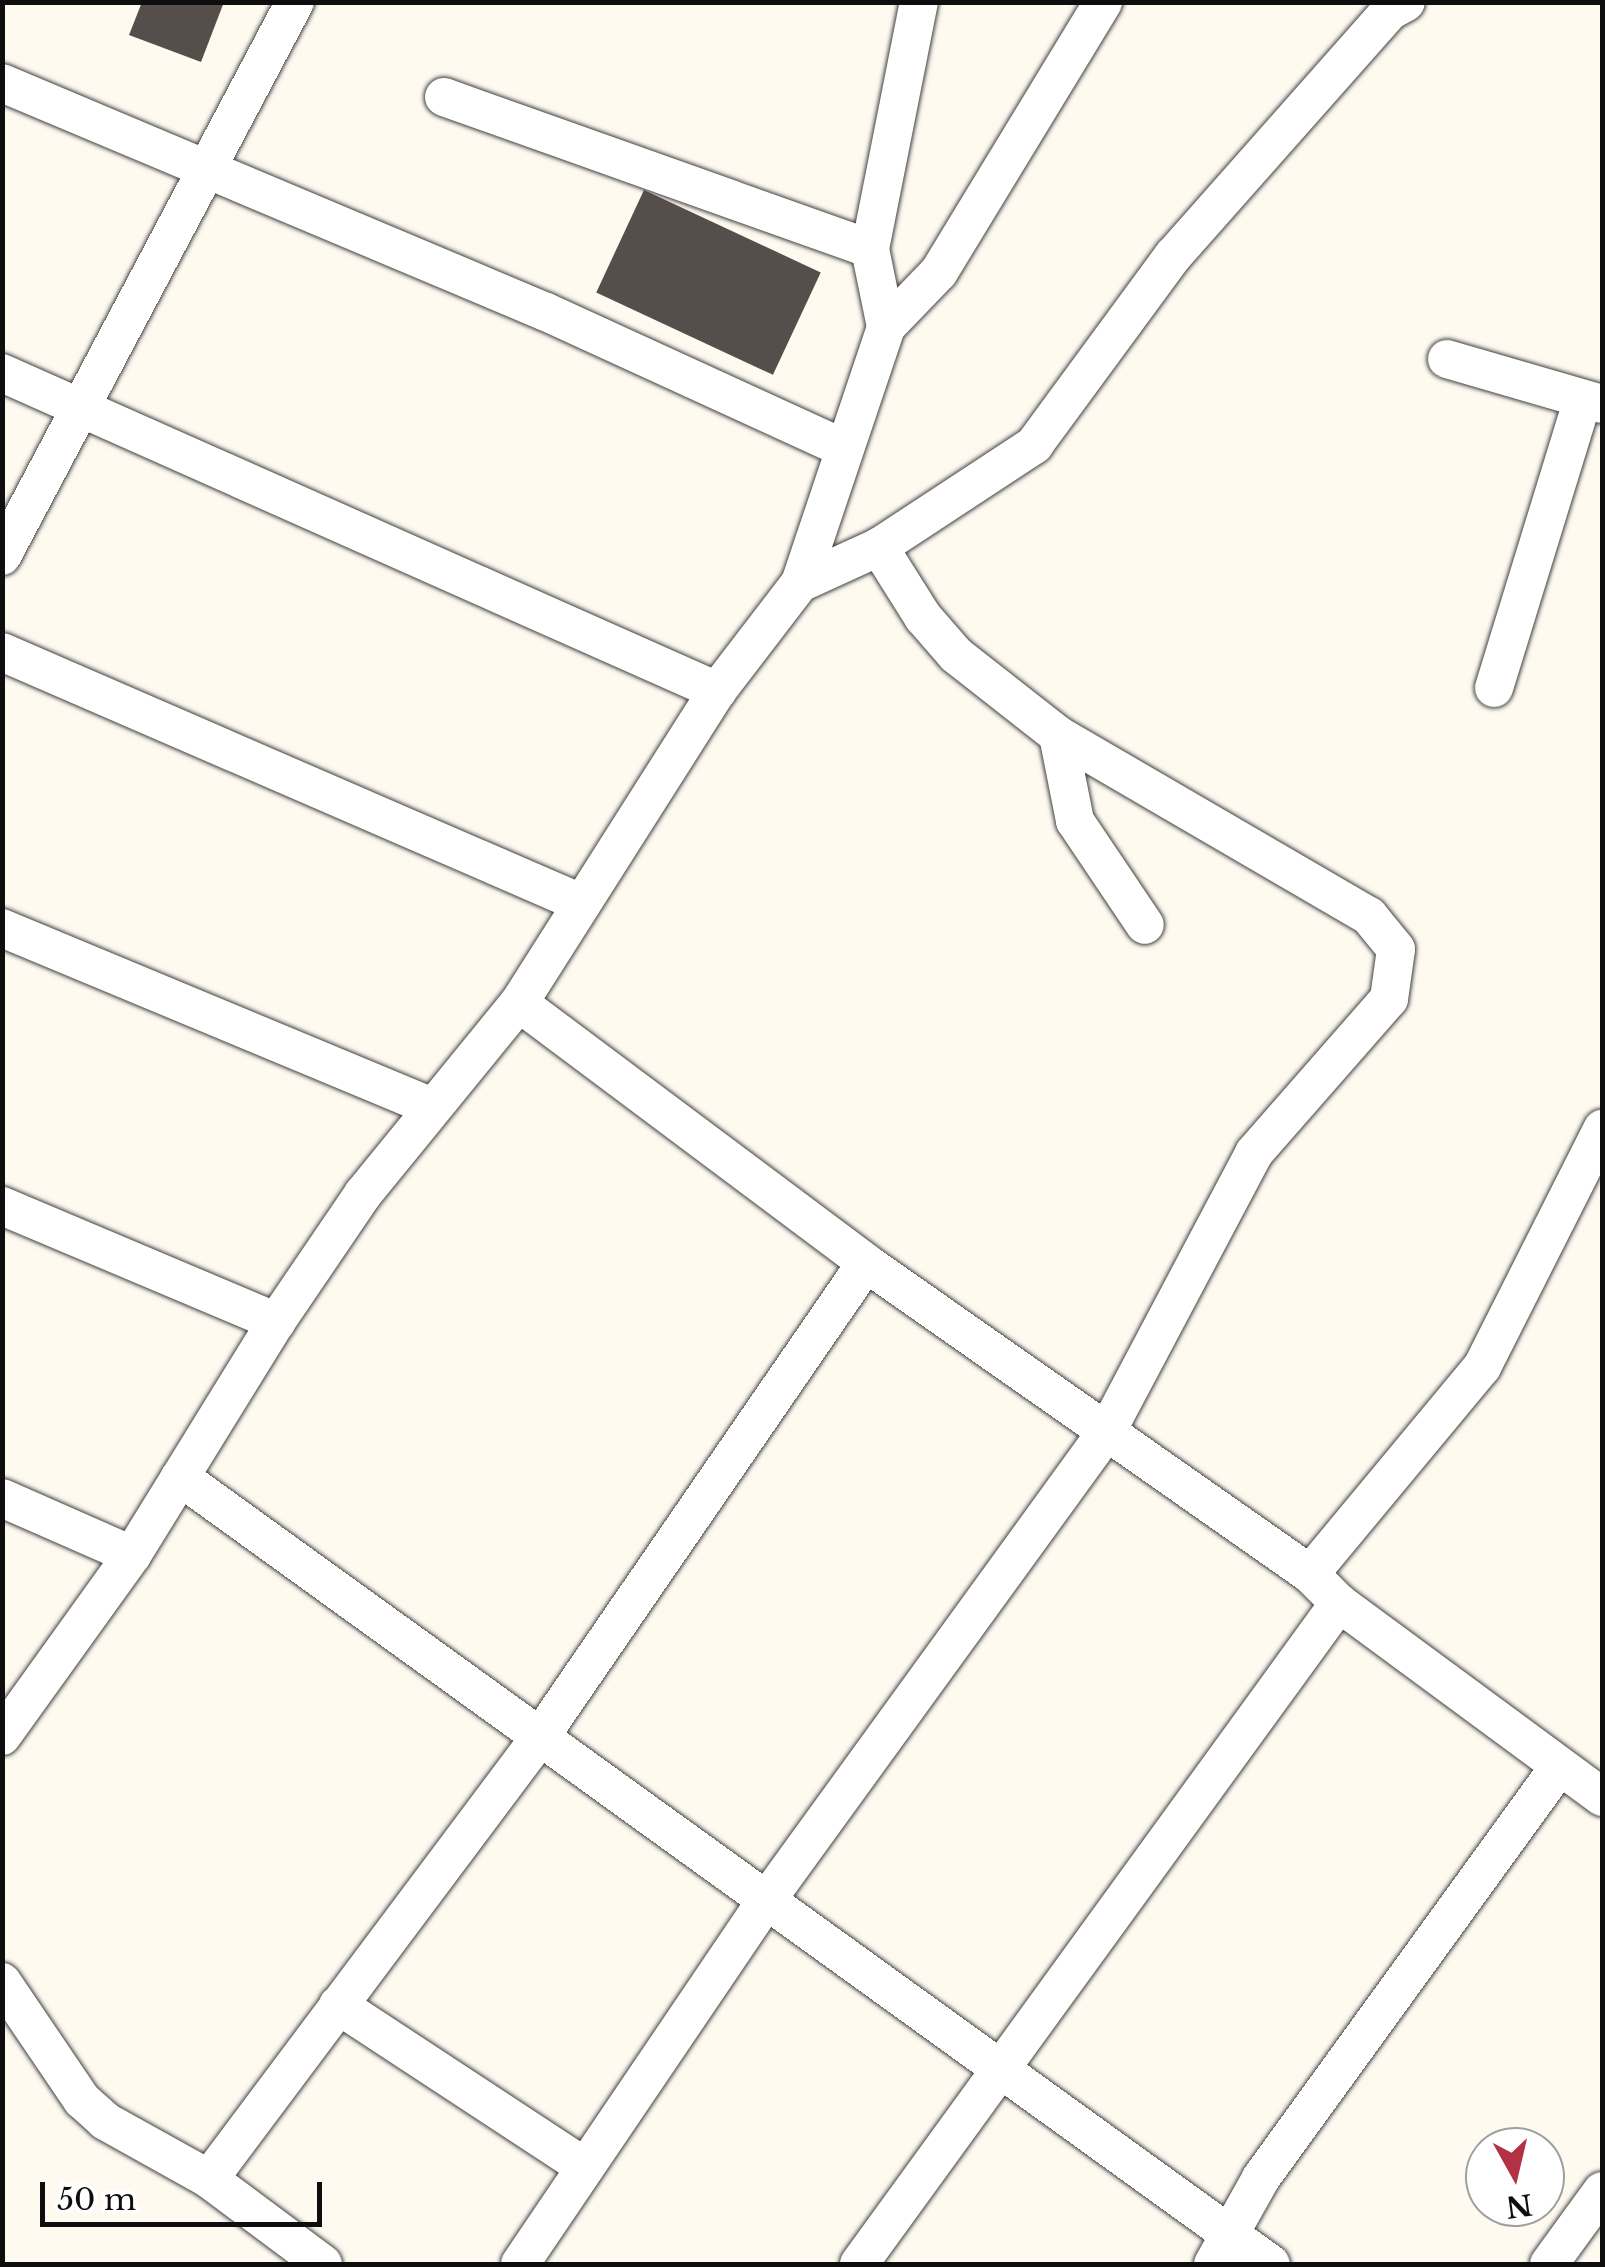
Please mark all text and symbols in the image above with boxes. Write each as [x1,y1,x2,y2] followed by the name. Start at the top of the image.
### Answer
[1465,2127,1565,2227] north arrow
[45,2162,328,2224] scale bar
[57,2181,136,2218] text: 50 m
[1504,2186,1534,2224] text: N

